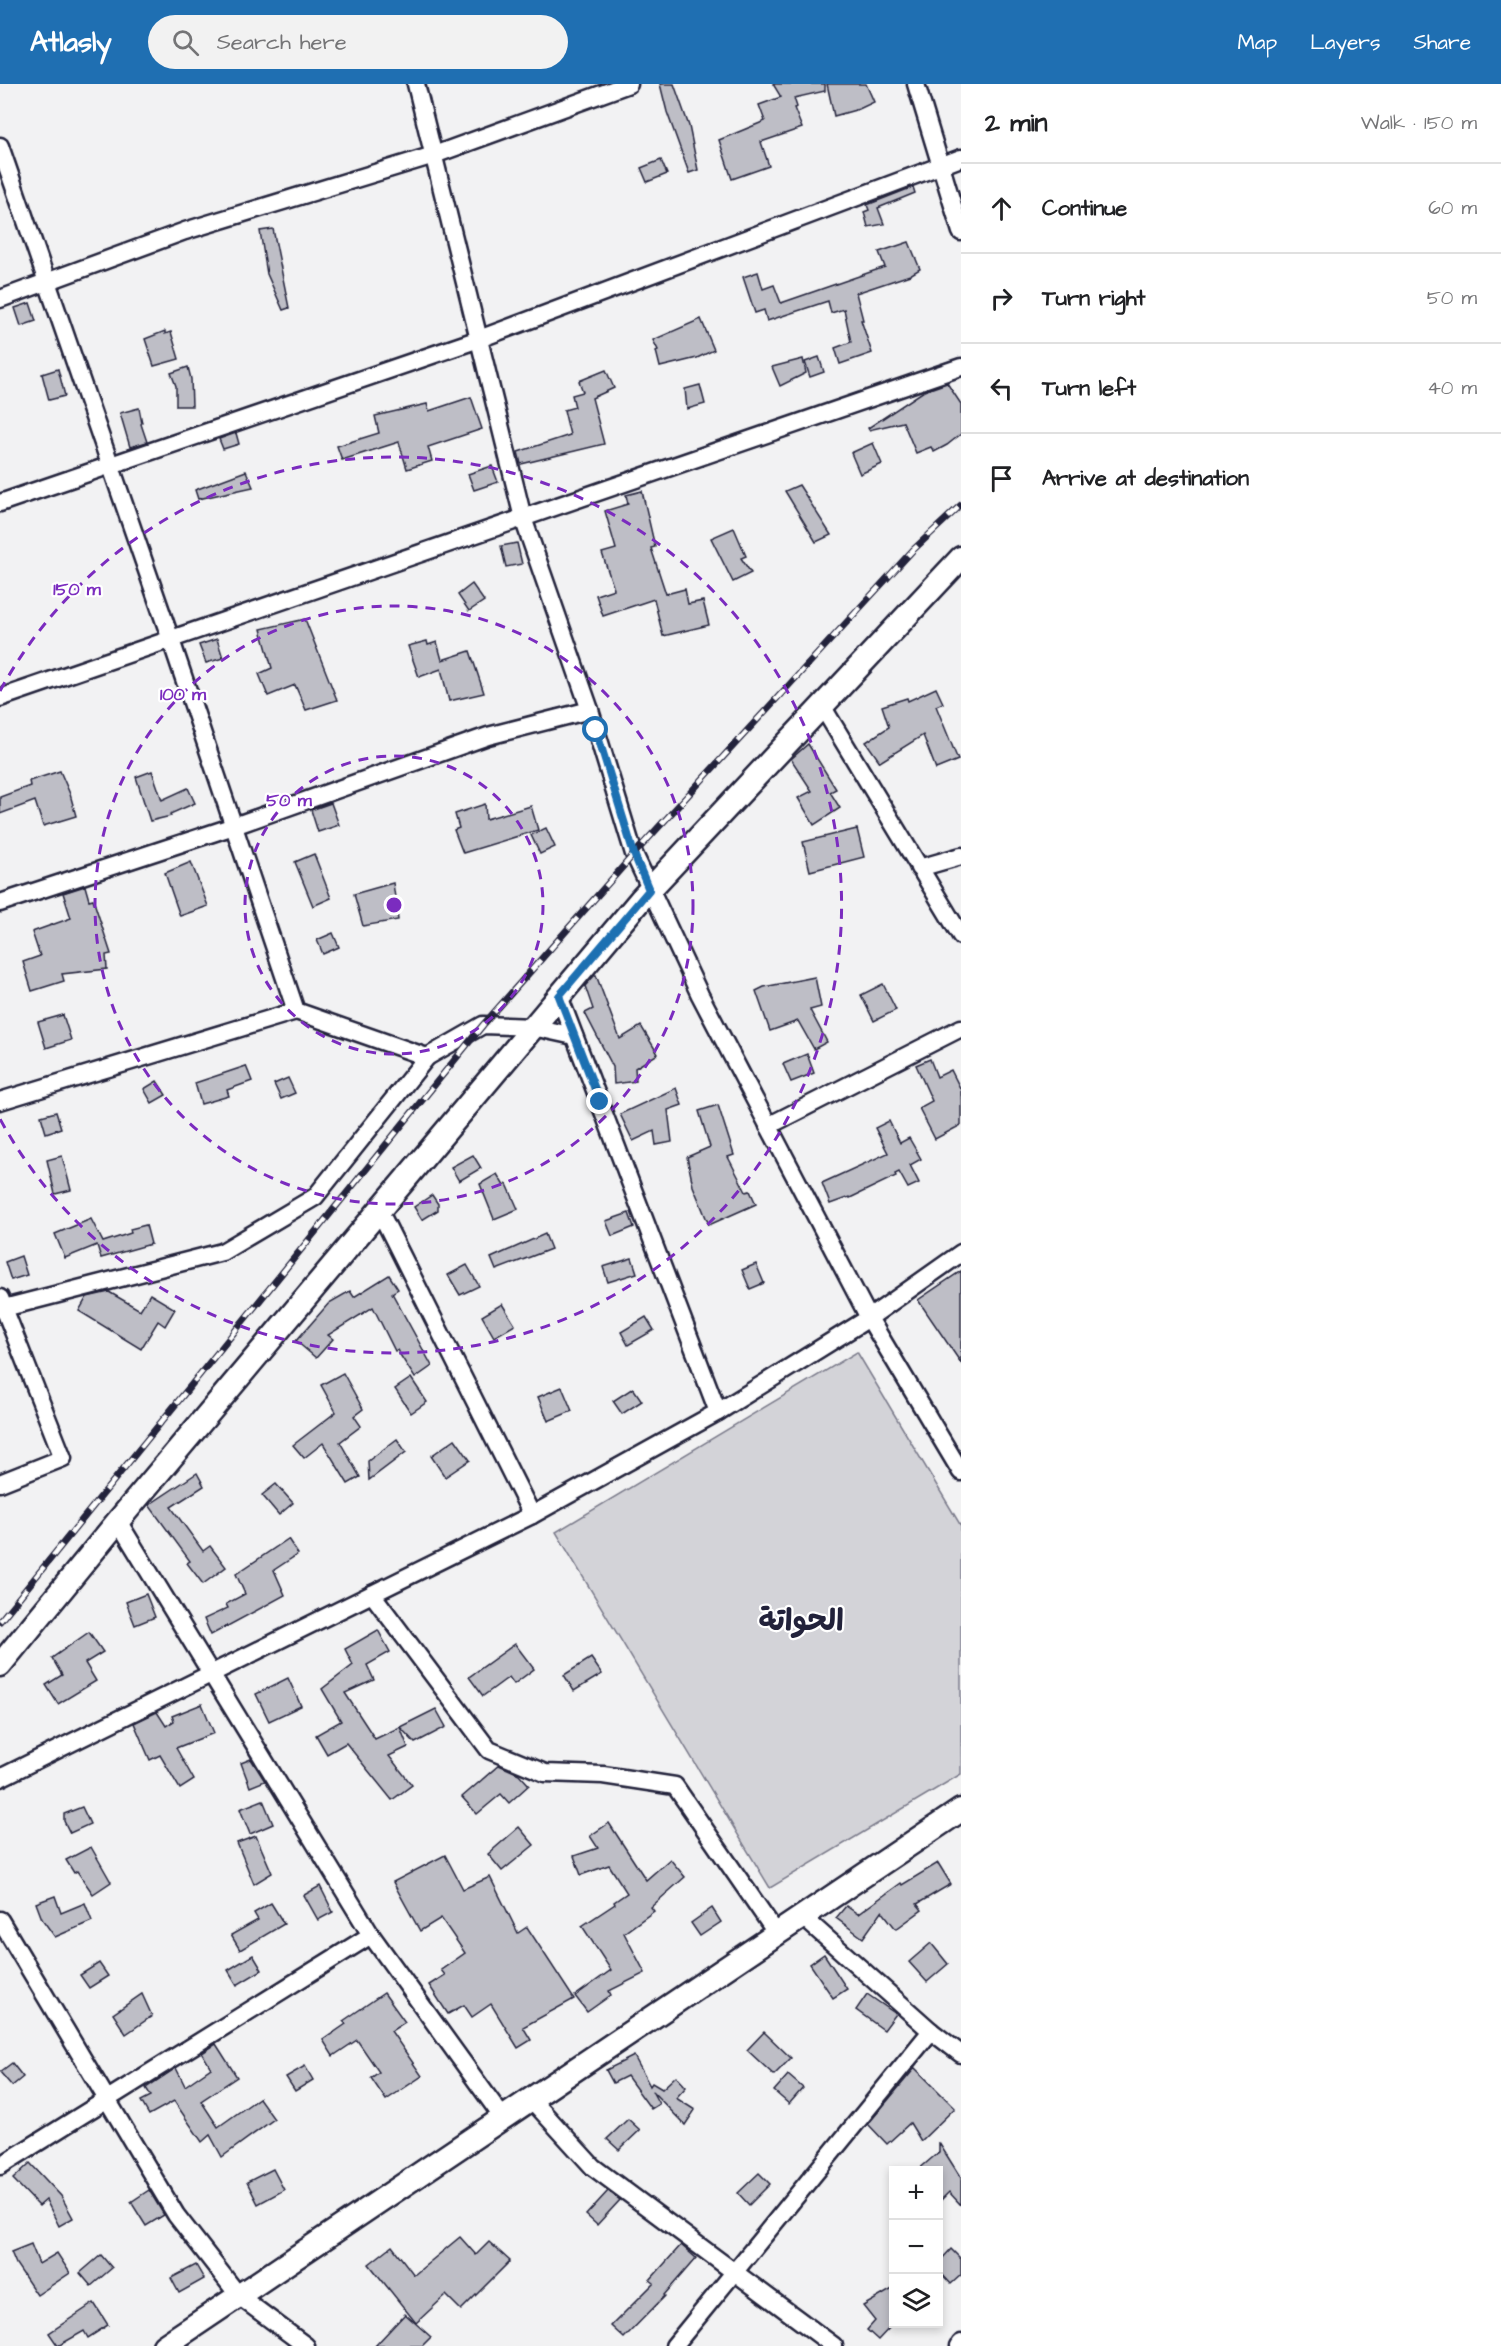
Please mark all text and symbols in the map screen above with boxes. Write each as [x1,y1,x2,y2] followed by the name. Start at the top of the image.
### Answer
[148,15,568,69] search box
[30,23,112,62] text: Atlasly
[169,26,202,59] icon: search
[217,27,347,58] text: Search here
[1237,28,1277,57] text: Map
[1310,28,1380,57] text: Layers
[1413,28,1471,57] text: Share
[985,105,1047,141] text: 2 min
[1361,109,1477,137] text: Walk · 150 m
[985,192,1018,225] icon: ahead
[1042,193,1127,224] text: Continue
[1428,194,1477,222] text: 60 m
[985,282,1018,315] icon: right
[1042,283,1145,314] text: Turn right
[1427,284,1477,312] text: 50 m
[985,372,1018,405] icon: left
[1042,373,1136,404] text: Turn left
[1427,374,1477,402] text: 40 m
[985,462,1018,495] icon: arrive
[1042,463,1249,494] text: Arrive at destination
[53,577,102,602] text: 150 m
[160,682,207,707] text: 100 m
[582,716,608,742] route start
[266,788,313,813] text: 50 m
[384,895,404,915] centre of rings
[586,1088,612,1114] route end
[758,1600,844,1642] district label: الحواتة
[889,2166,943,2328] map controls
[889,2166,943,2220] button: +
[889,2220,943,2274] button: −
[889,2274,943,2328] button: layers

